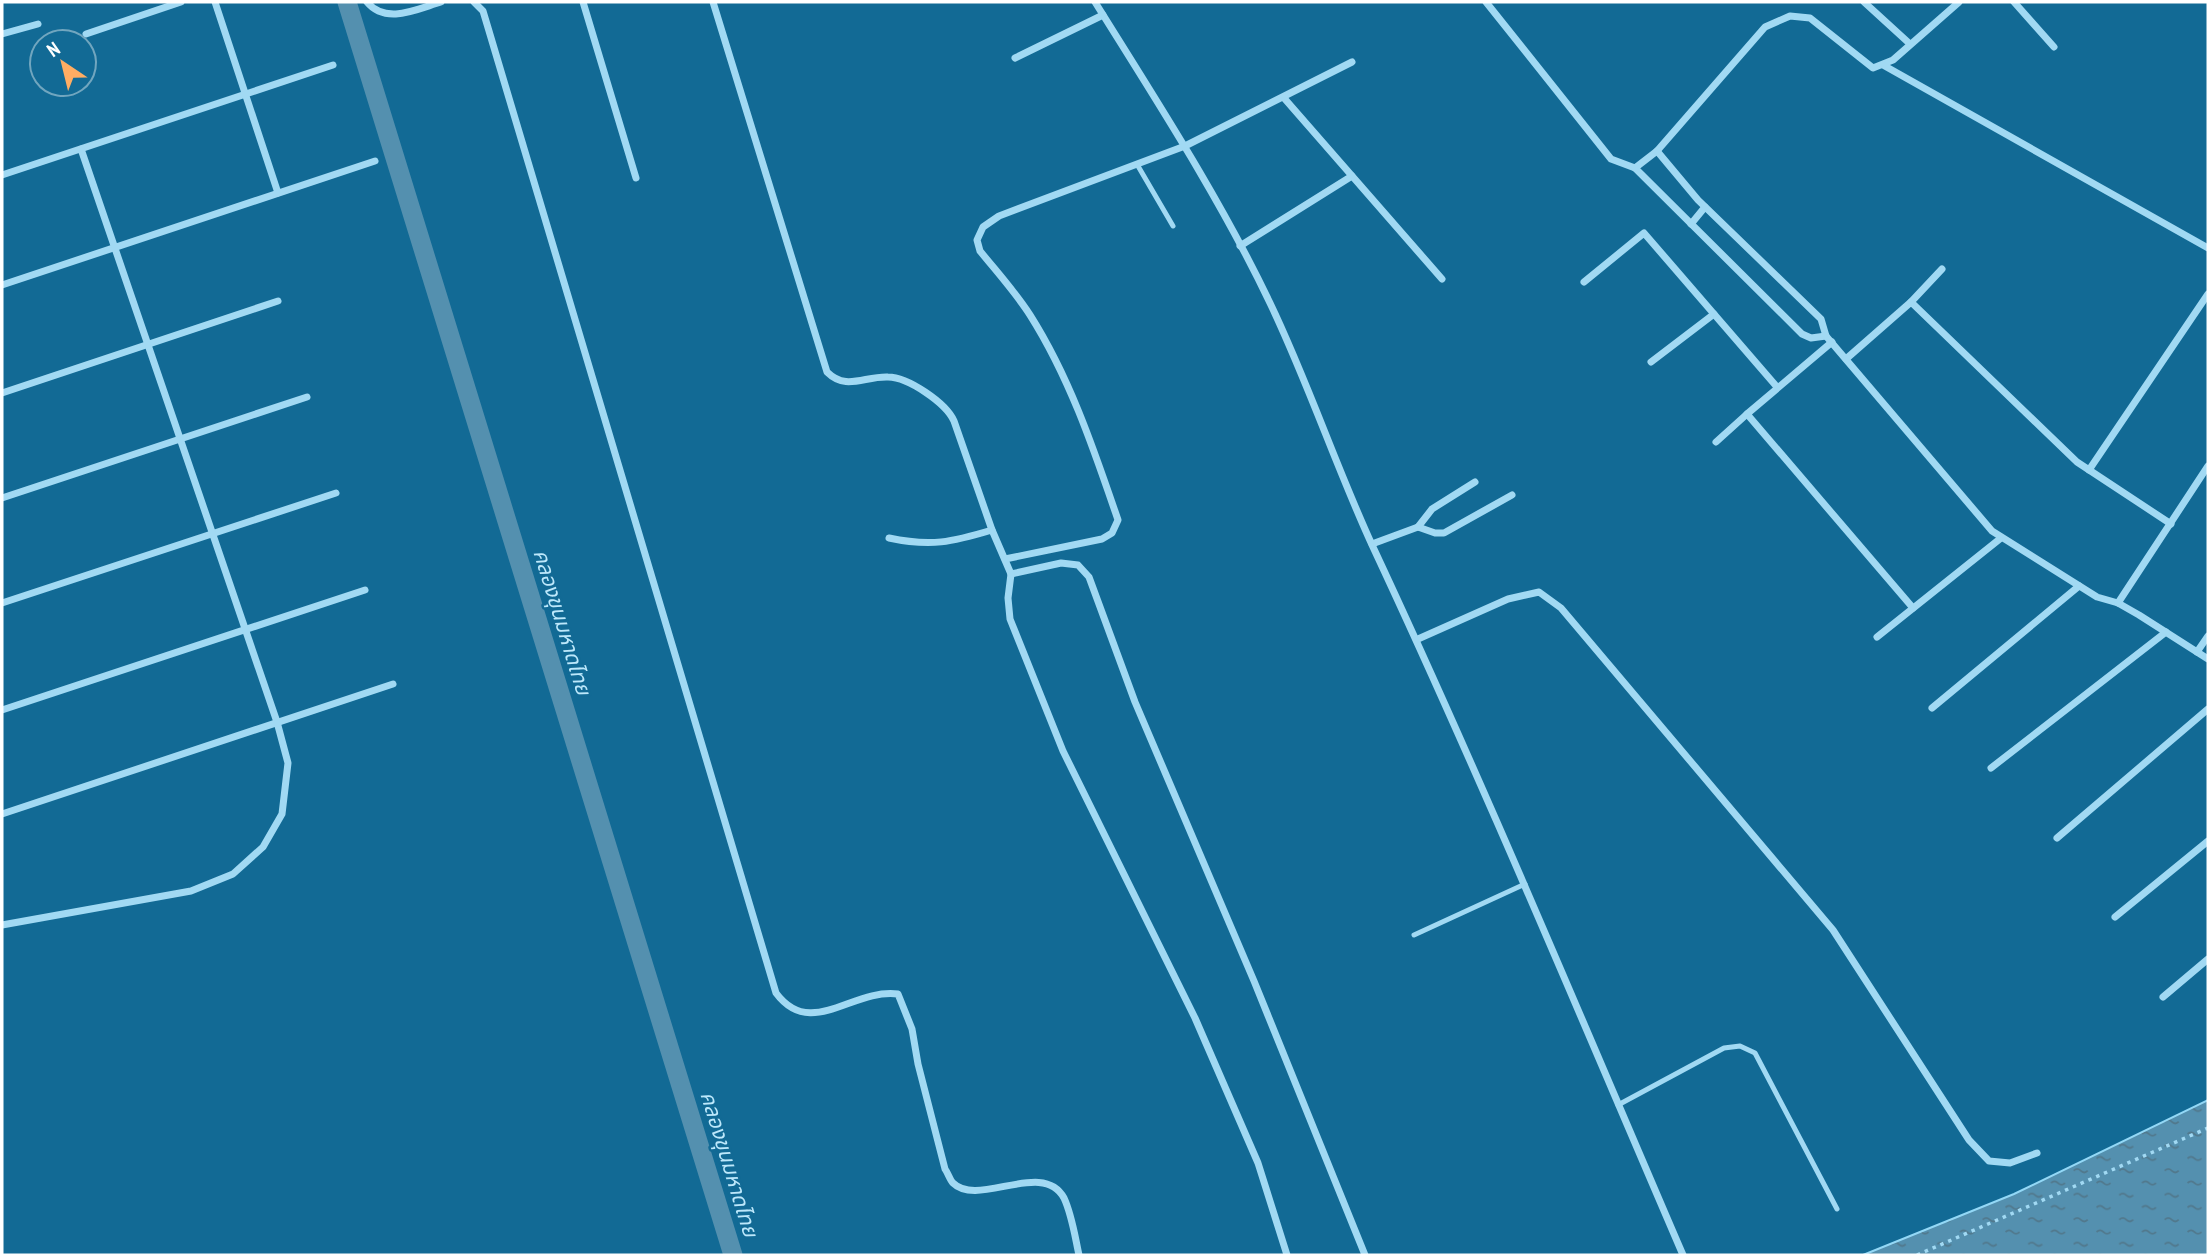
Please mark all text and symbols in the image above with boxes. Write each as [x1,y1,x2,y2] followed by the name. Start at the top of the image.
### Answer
[28,28,98,98] north arrow
[42,36,64,62] text: N
[528,546,598,699] water label: คลองขุนมหาดไทย
[695,1088,765,1241] water label: คลองขุนมหาดไทย

